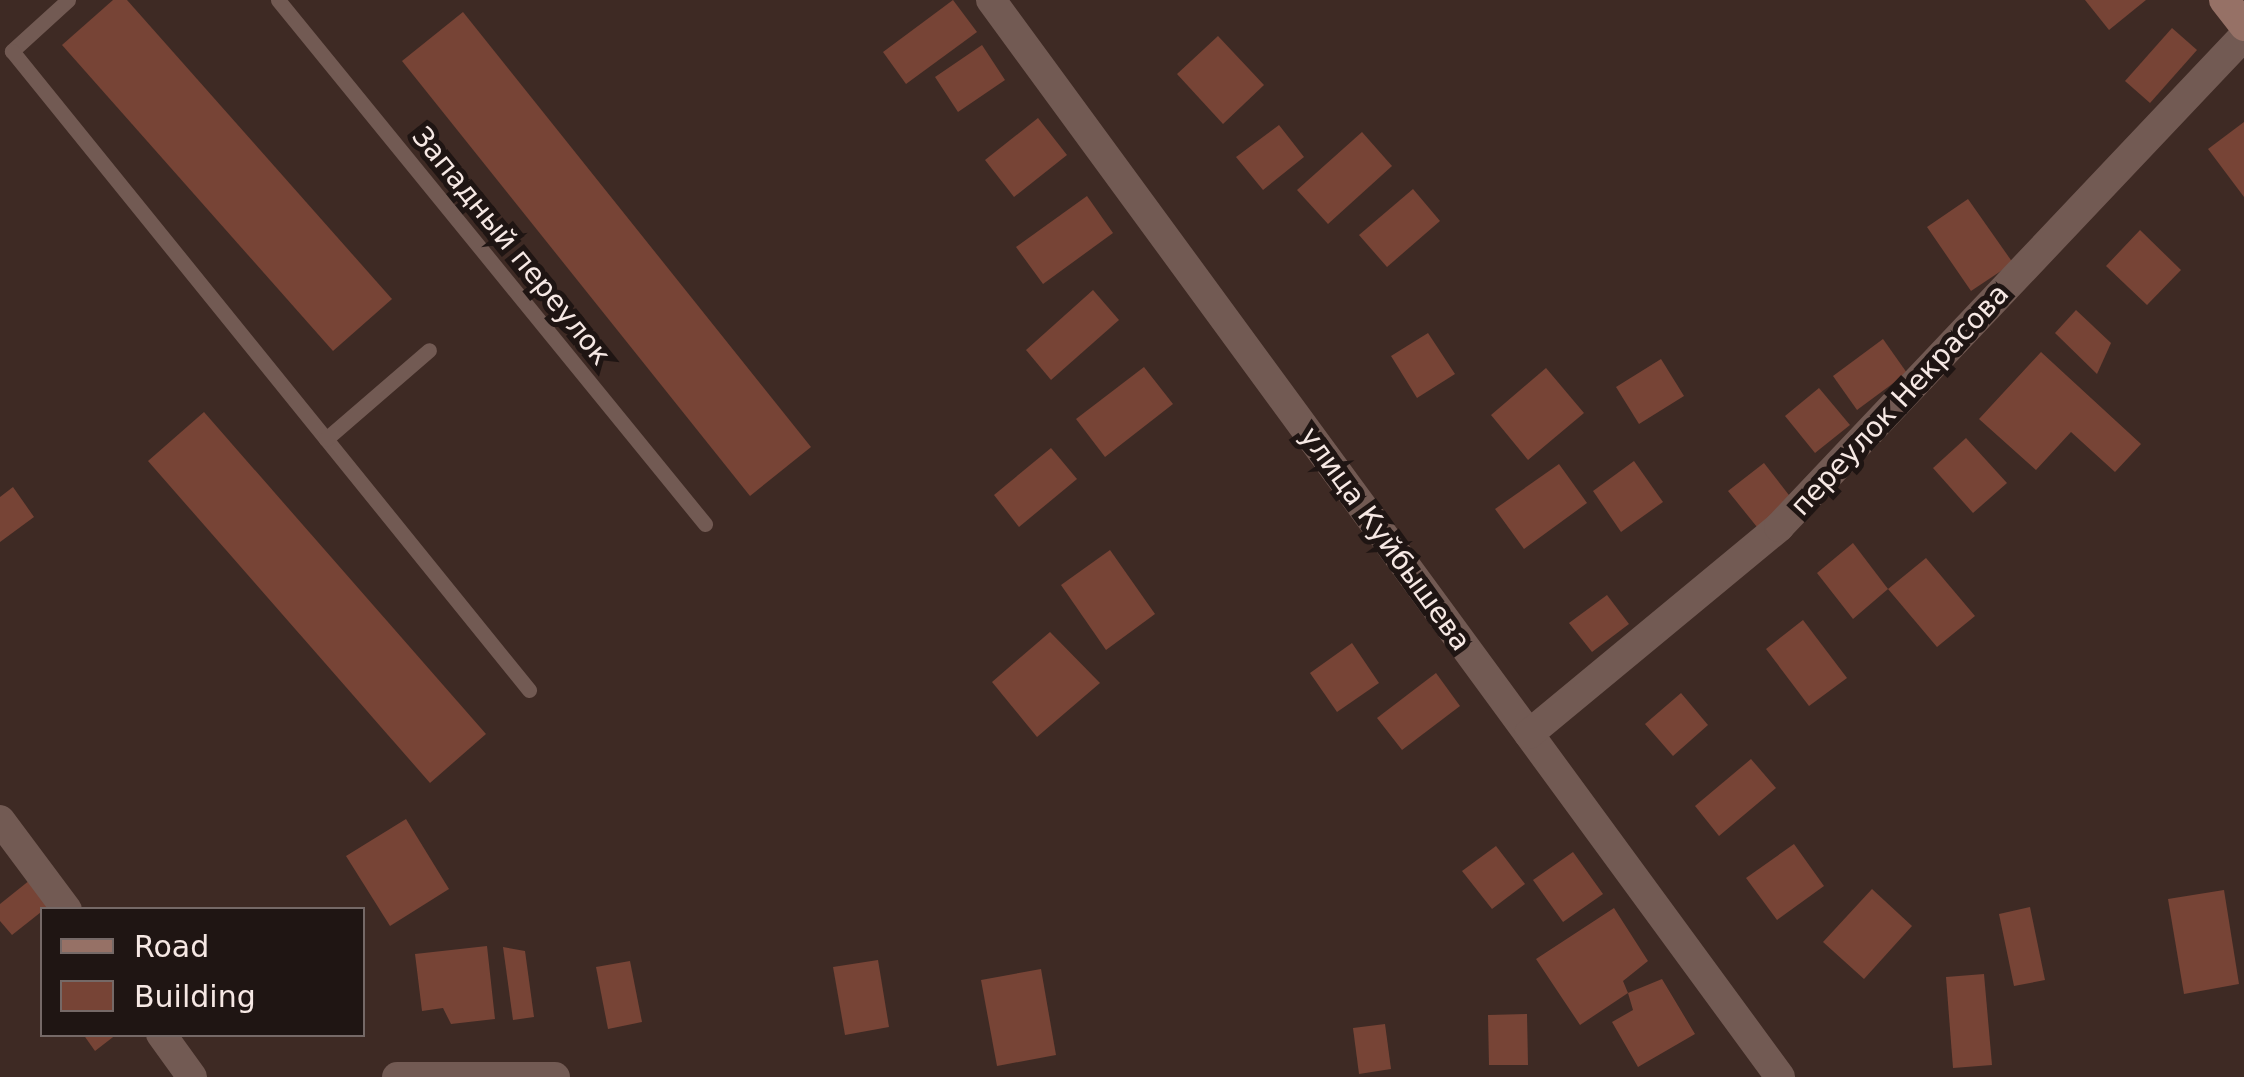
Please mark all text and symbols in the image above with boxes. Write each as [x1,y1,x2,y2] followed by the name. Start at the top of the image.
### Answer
[405,120,617,372] street label: Западный переулок
[1784,277,2016,523] street label: переулок Некрасова
[1293,421,1477,657] street label: улица Куйбышева
[40,907,365,1037] legend
[134,929,209,964] text: Road
[134,979,256,1014] text: Building

